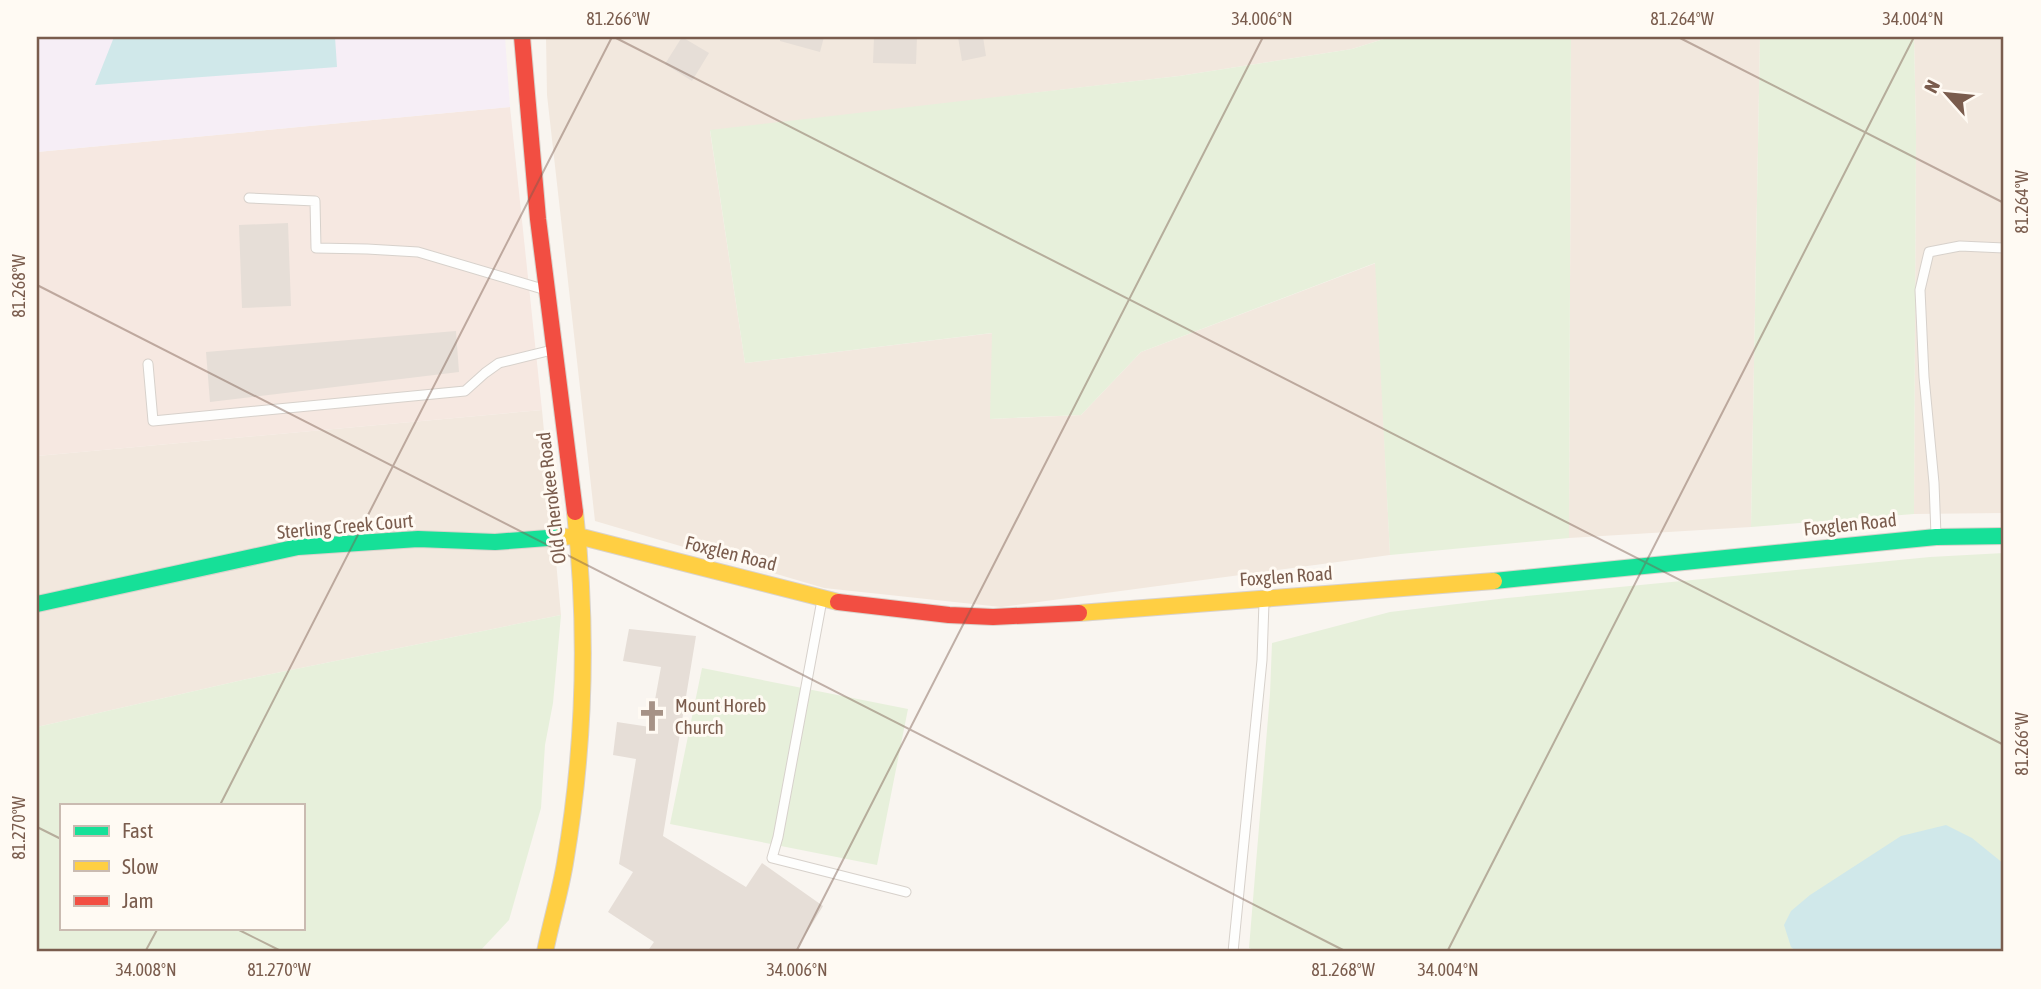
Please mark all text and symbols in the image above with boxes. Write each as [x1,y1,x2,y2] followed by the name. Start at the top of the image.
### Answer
[586,8,650,29] text: 81.266°W
[1231,8,1293,29] text: 34.006°N
[1650,8,1714,29] text: 81.264°W
[1882,8,1944,29] text: 34.004°N
[1912,60,1982,130] north arrow
[1920,76,1944,96] text: N
[2011,170,2032,234] text: 81.264°W
[8,254,29,318] text: 81.268°W
[532,431,570,565] street label: Old Cherokee Road
[1802,508,1898,540] street label: Foxglen Road
[276,509,414,543] street label: Sterling Creek Court
[683,531,779,575] street label: Foxglen Road
[1239,562,1333,590] street label: Foxglen Road
[675,694,766,738] place label: Mount Horeb Church
[635,699,669,733] church icon: Mount Horeb Church
[2011,712,2032,776] text: 81.266°W
[8,796,29,860] text: 81.270°W
[60,804,304,930] legend
[122,818,153,842] text: Fast
[122,854,159,878] text: Slow
[122,888,154,912] text: Jam
[115,959,177,980] text: 34.008°N
[247,959,311,980] text: 81.270°W
[766,959,828,980] text: 34.006°N
[1311,959,1375,980] text: 81.268°W
[1417,959,1479,980] text: 34.004°N

